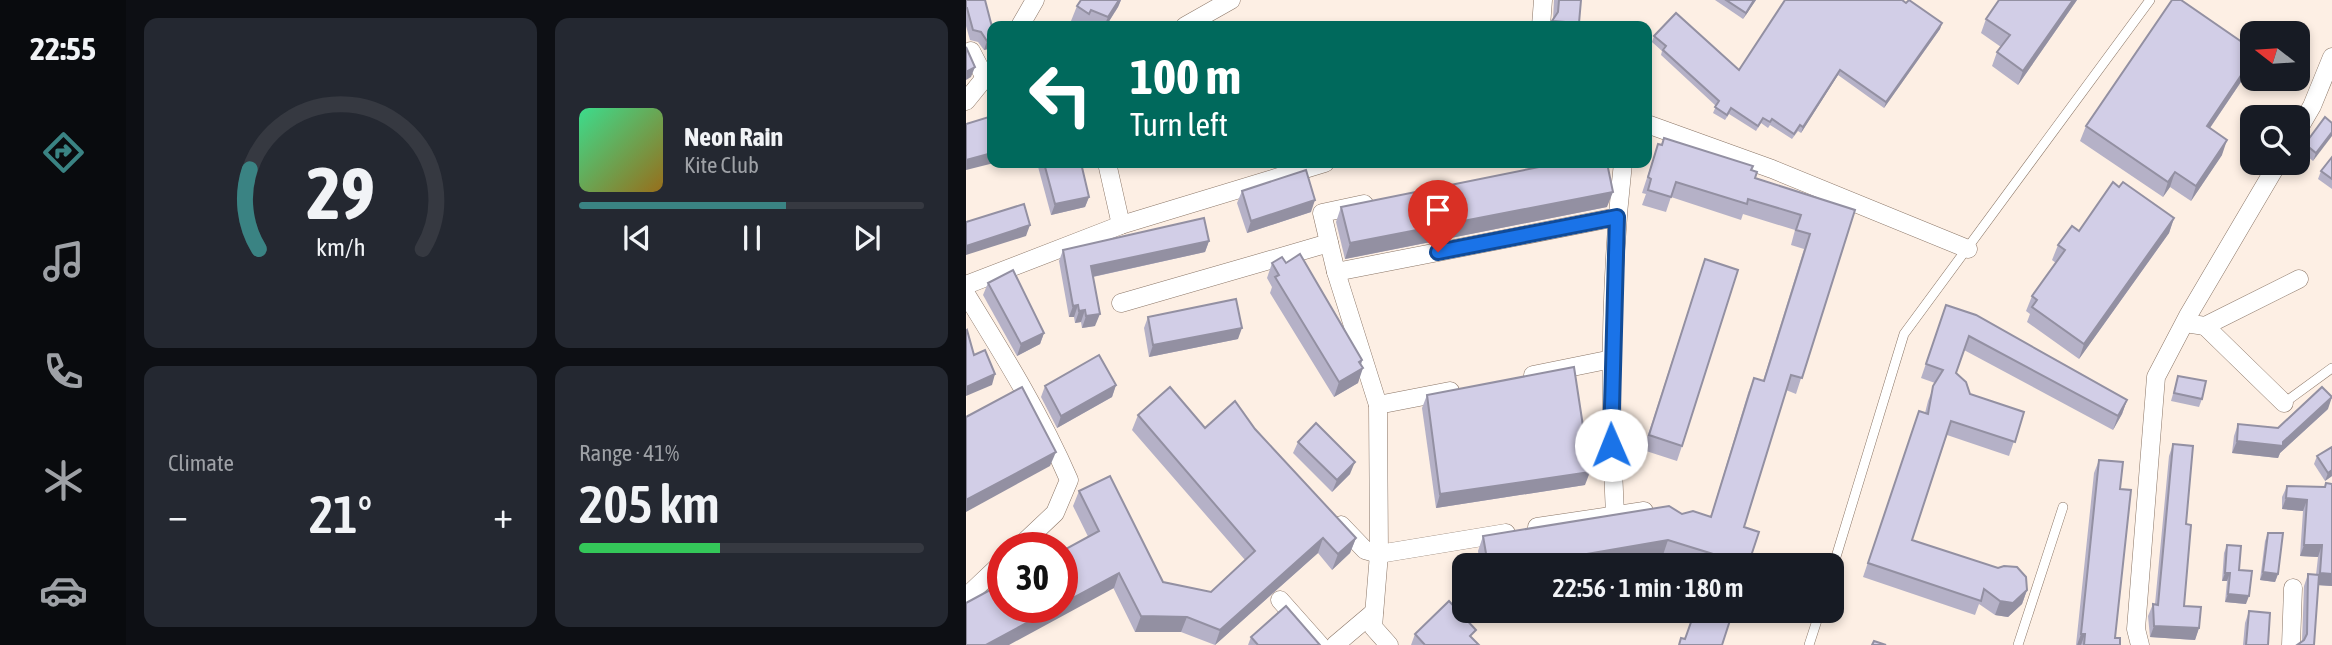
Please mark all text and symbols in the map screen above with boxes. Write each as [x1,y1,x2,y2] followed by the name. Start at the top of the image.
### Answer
[2240,21,2310,91] north arrow
[2240,21,2310,175] map controls
[30,30,96,67] text: 22:55
[1130,48,1241,104] text: 100 m
[1015,49,1106,140] icon: left
[2240,105,2310,175] button: search
[1130,106,1228,143] text: Turn left
[684,122,783,152] text: Neon Rain
[39,128,88,177] icon: directions
[306,151,375,234] text: 29
[684,152,759,178] text: Kite Club
[1408,180,1468,252] pin
[1419,191,1457,229] icon: arrive
[618,219,656,257] icon: previous
[733,219,771,257] icon: pause
[848,219,886,257] icon: next
[316,233,365,261] text: km/h
[39,237,88,286] icon: music
[39,347,88,396] icon: phone
[1574,408,1648,482] position arrow
[579,440,679,466] text: Range · 41%
[168,450,234,476] text: Climate
[39,456,88,505] icon: climate
[579,474,720,534] text: 205 km
[309,484,372,544] text: 21°
[168,493,188,536] text: −
[493,493,513,536] text: +
[987,532,1078,623] speed limit sign: 30
[39,566,88,615] icon: car
[1553,573,1743,603] text: 22:56 · 1 min · 180 m

